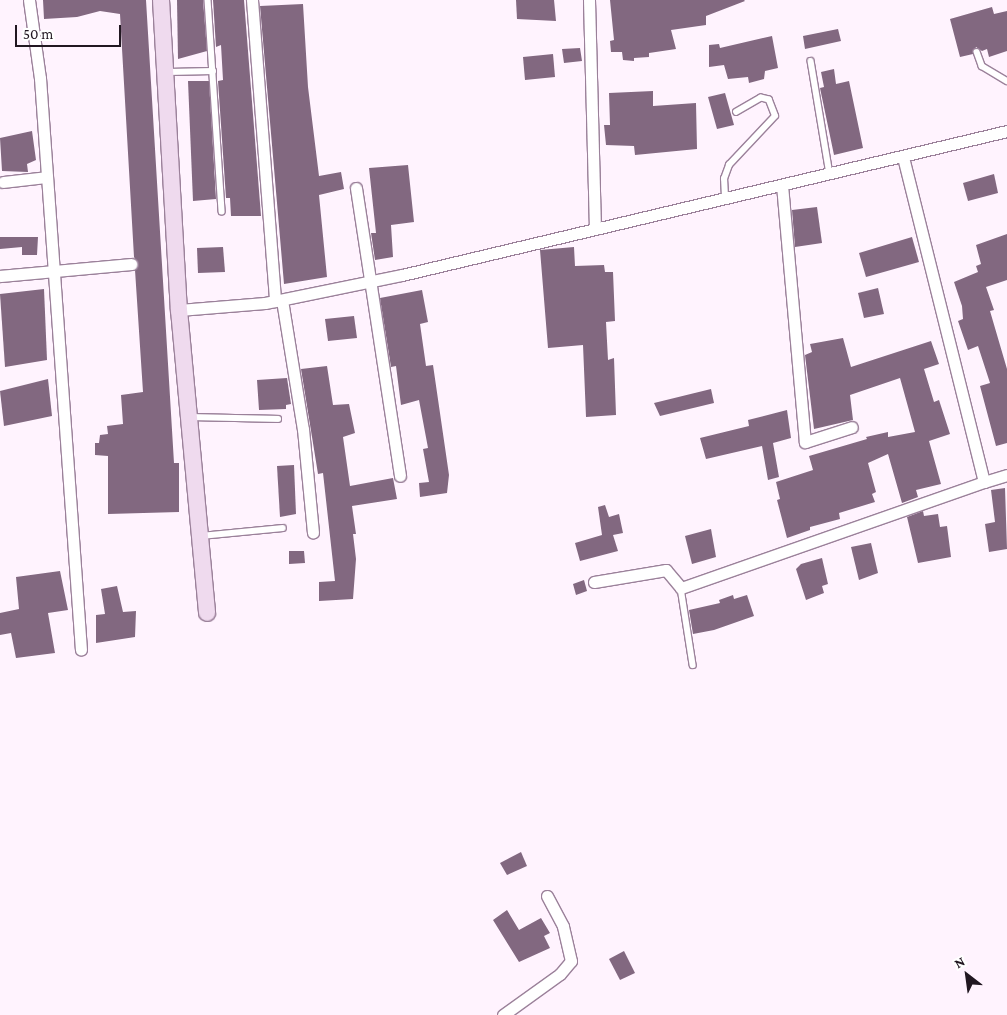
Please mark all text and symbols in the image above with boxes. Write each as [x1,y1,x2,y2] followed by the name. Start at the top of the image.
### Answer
[18,15,124,47] scale bar
[23,26,53,42] text: 50 m
[942,950,992,1000] north arrow
[951,953,968,971] text: N

